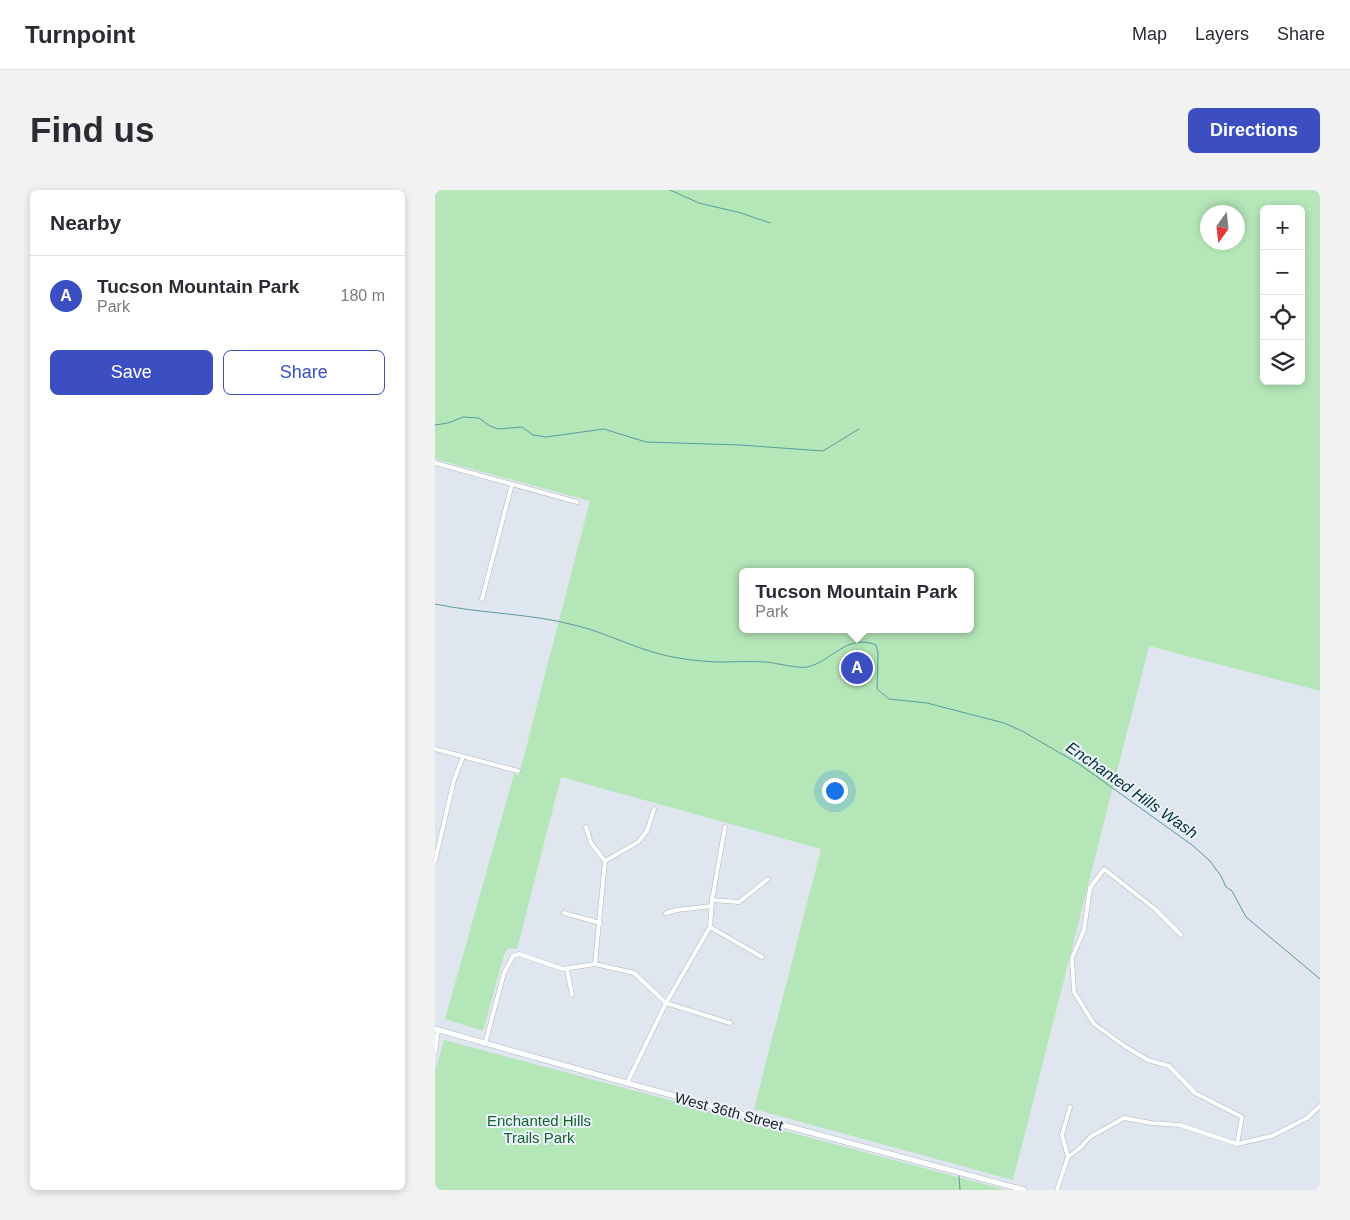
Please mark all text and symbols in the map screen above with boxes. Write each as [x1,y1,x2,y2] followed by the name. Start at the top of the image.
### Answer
[25,21,135,48] text: Turnpoint
[1132,24,1167,44] text: Map
[1195,24,1249,44] text: Layers
[1277,24,1325,44] text: Share
[1188,108,1320,153] button: Directions
[30,110,154,149] text: Find us
[1200,205,1245,250] north arrow
[1260,205,1305,385] map controls
[1260,205,1305,250] button: +
[50,211,121,234] text: Nearby
[1260,250,1305,295] button: −
[97,276,299,297] text: Tucson Mountain Park
[60,287,72,304] text: A
[341,287,385,304] text: 180 m
[1260,295,1305,340] button: locate
[97,298,130,315] text: Park
[1260,340,1305,385] button: layers
[50,350,213,395] button: Save
[223,350,385,395] button: Share
[739,568,974,633] popup
[755,581,958,602] text: Tucson Mountain Park
[755,603,788,620] text: Park
[841,649,873,687] pin: A
[1063,738,1201,842] water label: Enchanted Hills Wash
[822,778,848,804] your location
[673,1088,786,1134] street label: West 36th Street
[487,1112,591,1146] park label: Enchanted Hills Trails Park

